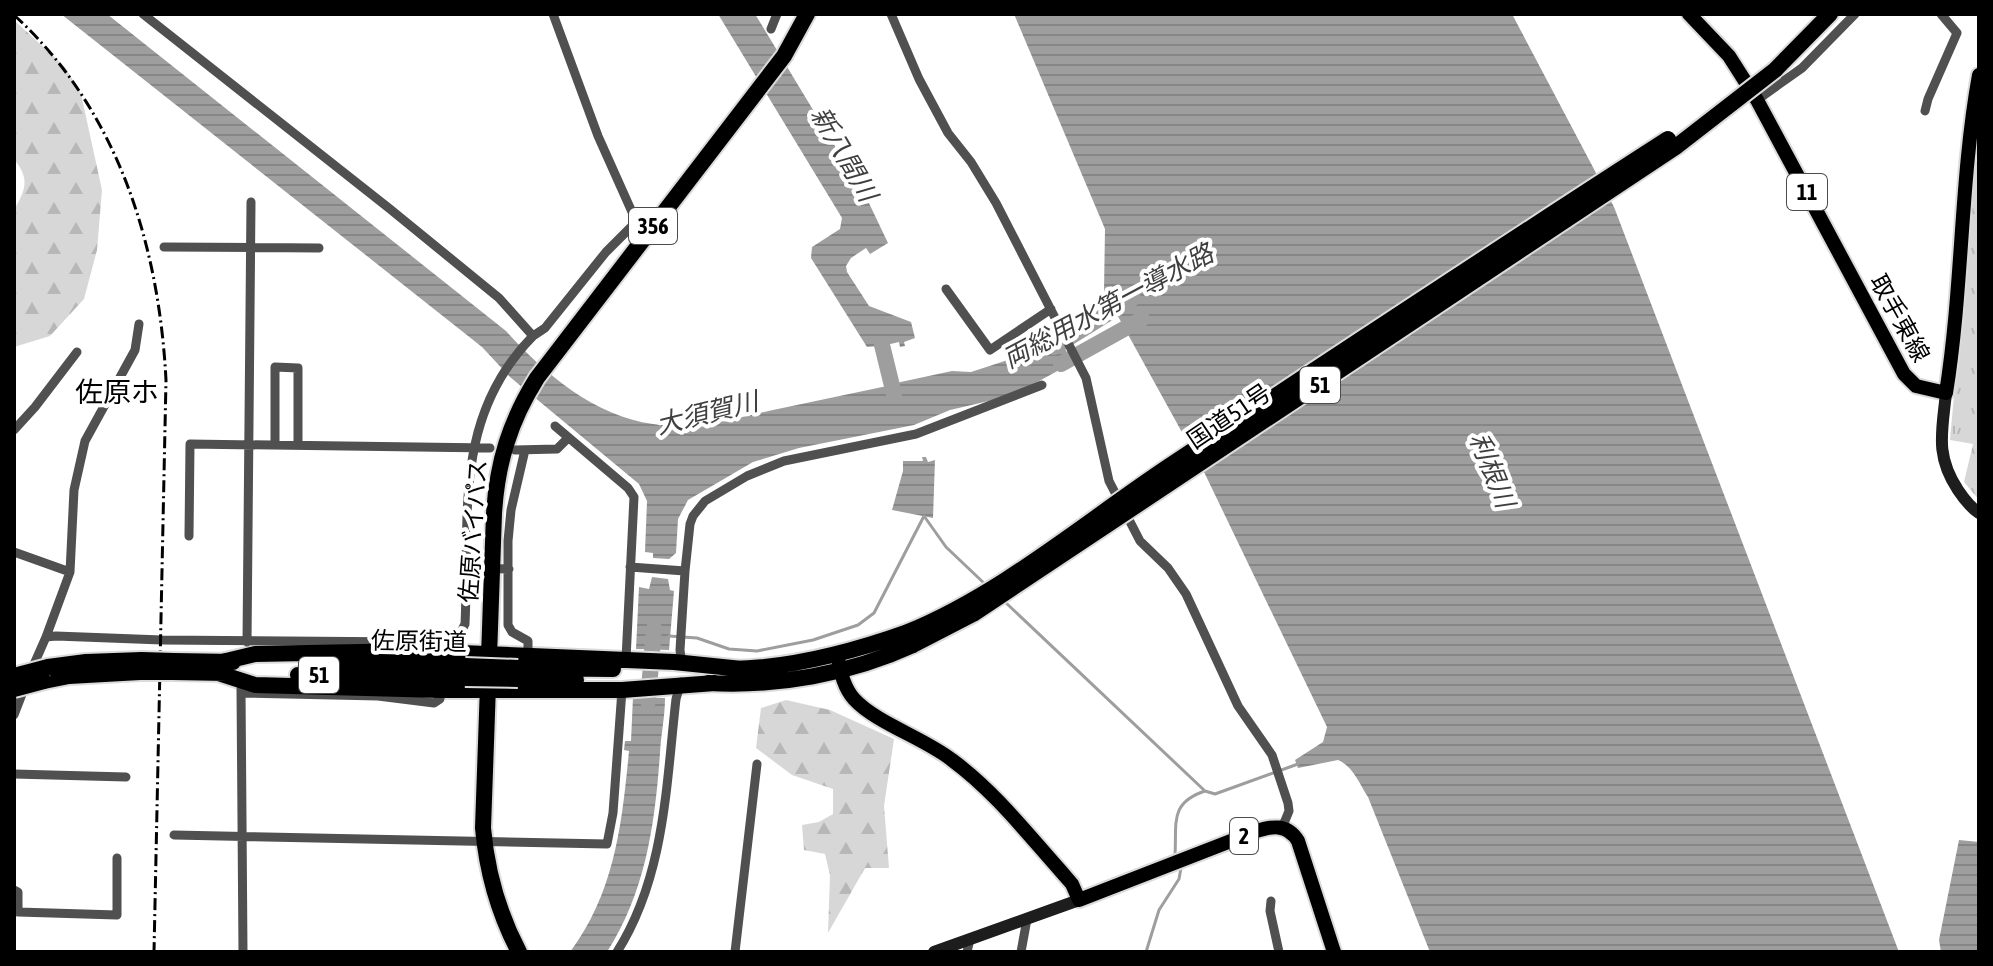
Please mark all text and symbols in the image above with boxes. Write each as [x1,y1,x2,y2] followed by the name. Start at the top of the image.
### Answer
[805,101,884,209] water label: 新八間川
[1787,174,1827,210] road number: 11
[629,208,677,244] road number: 356
[998,237,1220,374] water label: 両総用水第一導水路
[1865,269,1935,367] street label: 取手東線
[1300,367,1340,403] road number: 51
[75,376,159,408] district label: 佐原ホ
[1182,378,1276,454] street label: 国道51号
[653,385,764,440] water label: 大須賀川
[1463,428,1522,515] water label: 利根川
[455,458,491,604] street label: 佐原バイパス
[371,627,467,655] street label: 佐原街道
[299,657,339,693] road number: 51
[1230,818,1258,854] road number: 2

